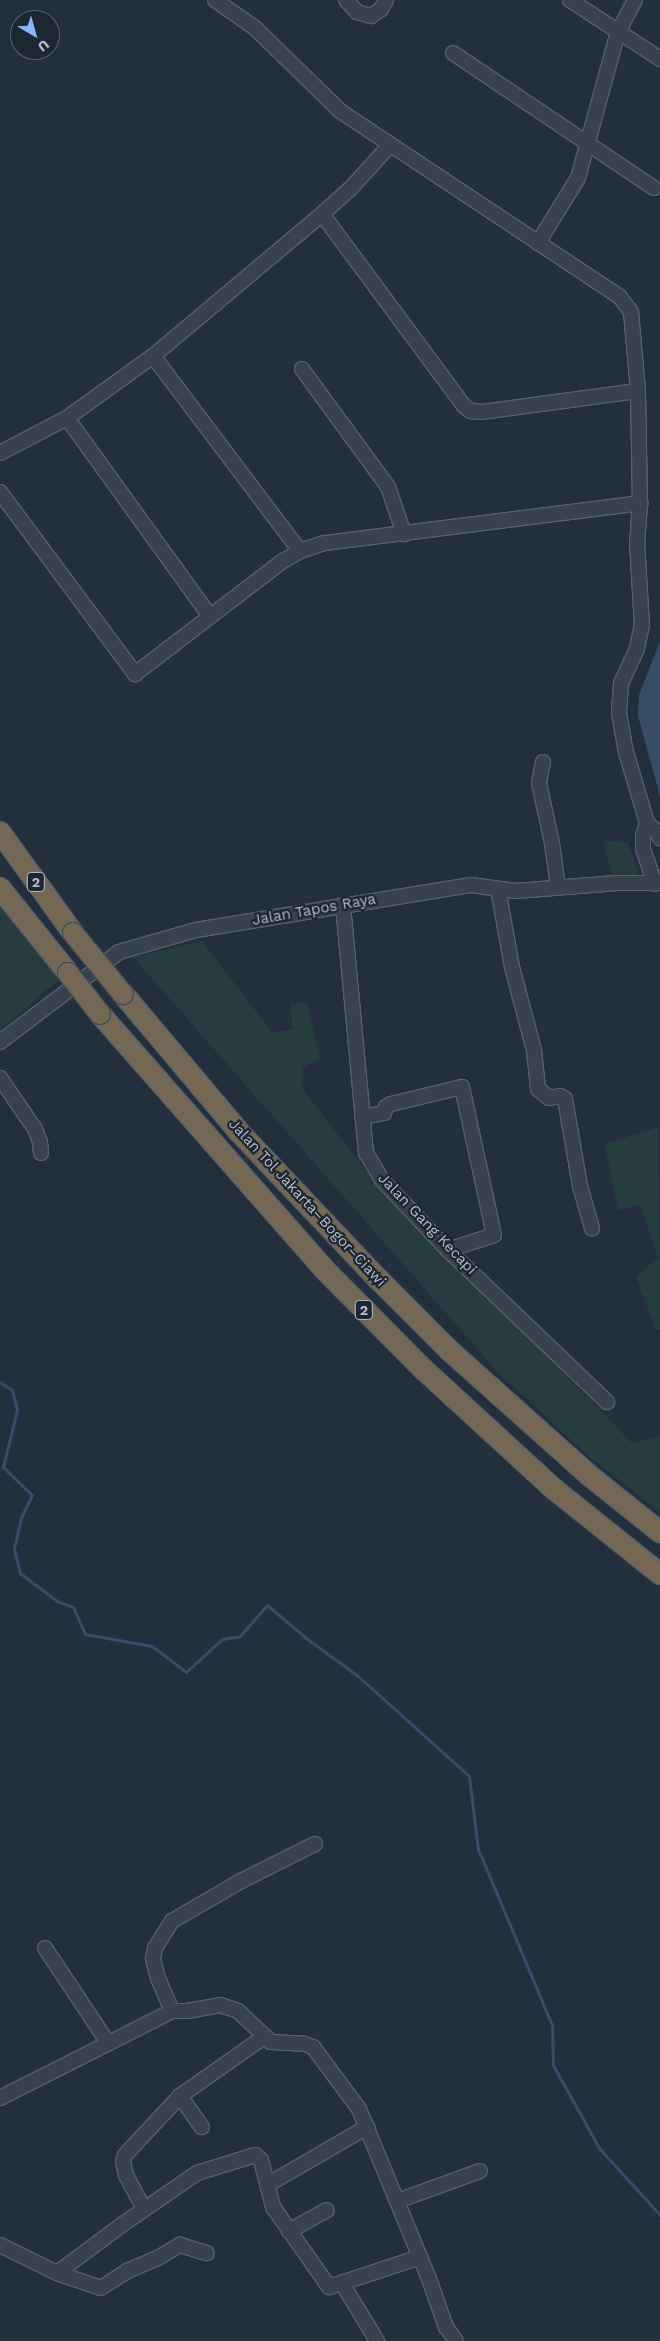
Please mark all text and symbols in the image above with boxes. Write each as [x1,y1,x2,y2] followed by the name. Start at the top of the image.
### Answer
[10,10,60,60] north arrow
[35,37,52,55] text: U
[26,870,46,894] road number: 2
[251,890,377,930] street label: Jalan Tapos Raya
[224,1115,390,1291] street label: Jalan Tol Jakarta–Bogor–Ciawi
[374,1170,480,1278] street label: Jalan Gang Kecapi
[354,1298,374,1322] road number: 2

